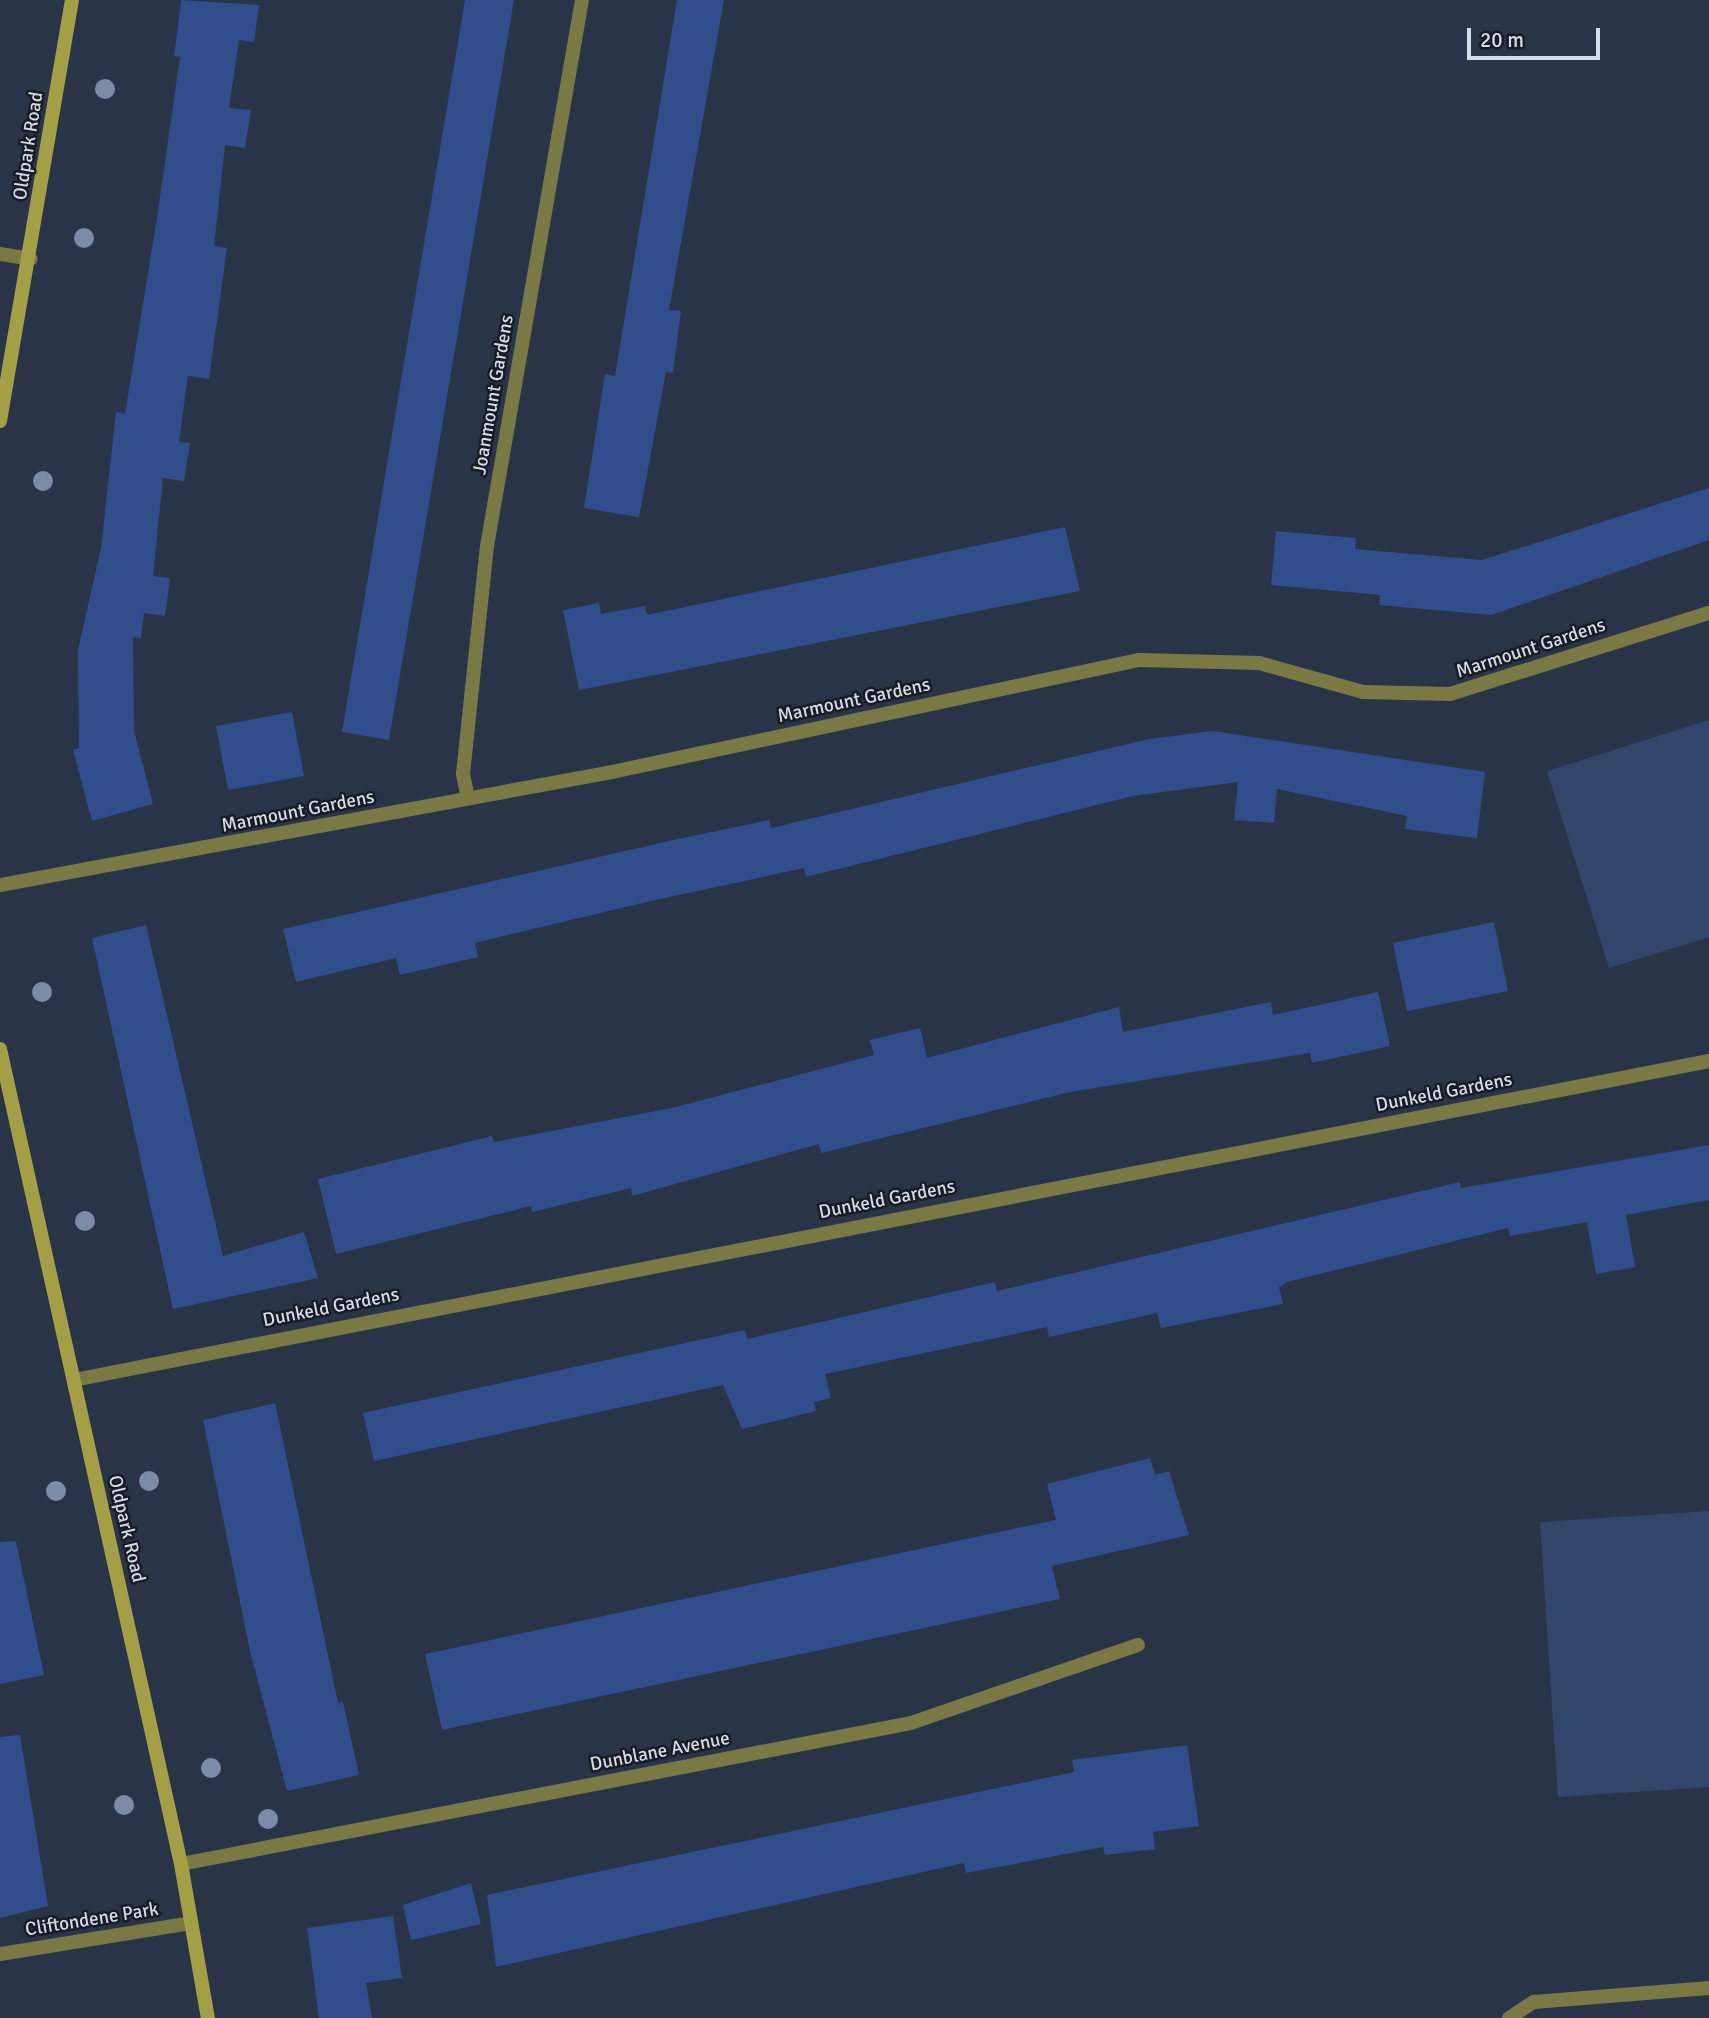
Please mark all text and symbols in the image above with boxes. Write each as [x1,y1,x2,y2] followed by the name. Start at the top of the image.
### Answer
[1471,14,1604,58] scale bar
[1480,27,1524,53] text: 20 m
[9,90,49,202] street label: Oldpark Road
[469,313,519,477] street label: Joanmount Gardens
[1454,614,1608,684] street label: Marmount Gardens
[776,674,932,728] street label: Marmount Gardens
[220,786,376,838] street label: Marmount Gardens
[1374,1069,1514,1117] street label: Dunkeld Gardens
[817,1176,957,1224] street label: Dunkeld Gardens
[261,1284,401,1332] street label: Dunkeld Gardens
[103,1473,149,1585] street label: Oldpark Road
[588,1727,732,1777] street label: Dunblane Avenue
[24,1898,160,1942] street label: Cliftondene Park

